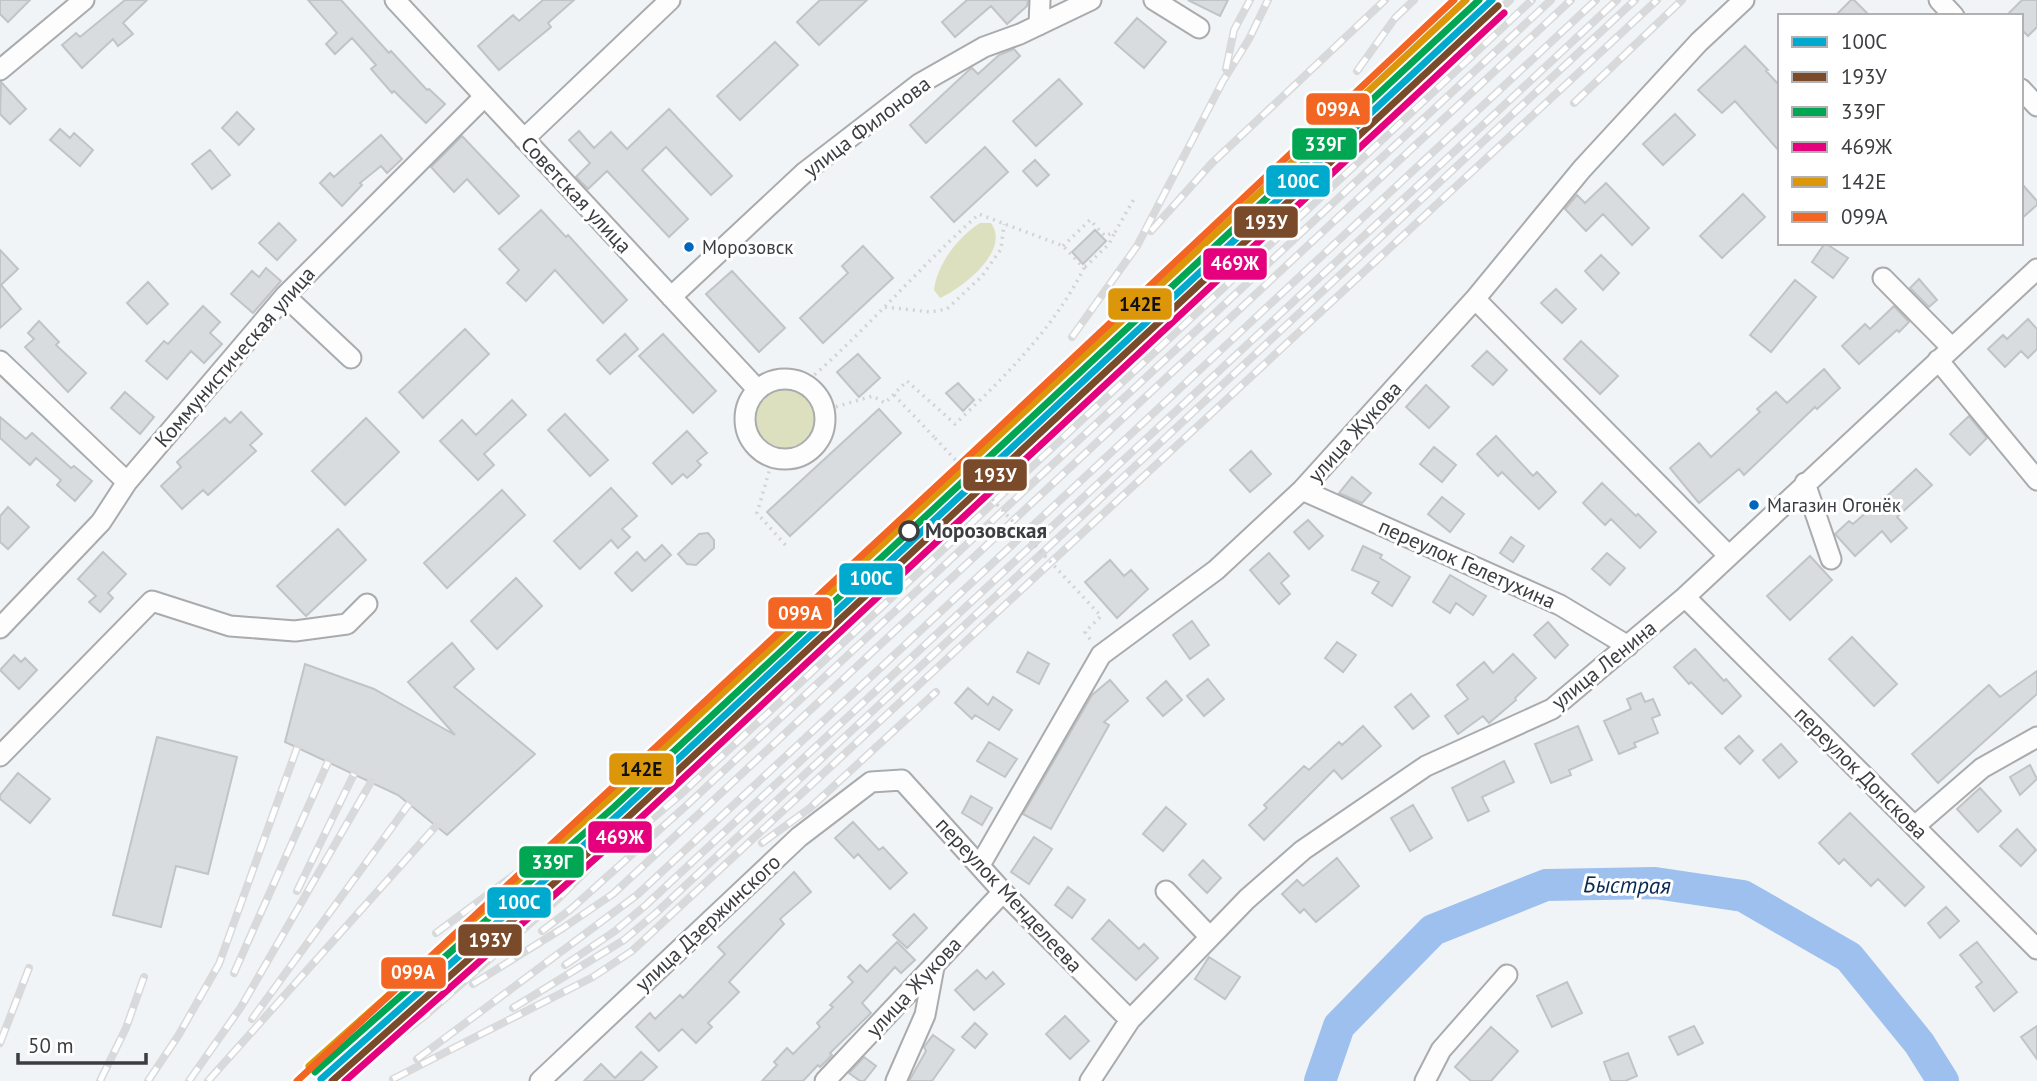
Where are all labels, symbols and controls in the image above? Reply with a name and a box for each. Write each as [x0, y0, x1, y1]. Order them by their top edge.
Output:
legend [1778, 14, 2023, 245]
text: 100C [1841, 28, 1887, 55]
text: 193У [1841, 63, 1887, 90]
street label: улица Филонова [798, 70, 936, 183]
line badge: 099А [1305, 92, 1371, 126]
text: 099А [1316, 97, 1360, 121]
text: 339Г [1841, 98, 1885, 125]
line badge: 339Г [1291, 127, 1358, 161]
street label: Советская улица [515, 130, 638, 259]
text: 339Г [1304, 132, 1346, 156]
text: 469Ж [1841, 133, 1892, 160]
line badge: 100C [1265, 164, 1331, 198]
text: 142Е [1841, 168, 1887, 195]
text: 100C [1277, 169, 1320, 193]
text: 099А [1841, 203, 1888, 230]
line badge: 193У [1233, 205, 1299, 239]
text: 193У [1244, 210, 1289, 234]
place label: Морозовск [702, 235, 793, 259]
marker: Морозовск [682, 240, 696, 254]
line badge: 469Ж [1202, 247, 1268, 281]
text: 469Ж [1211, 251, 1260, 275]
street label: Коммунистическая улица [149, 261, 321, 453]
line badge: 142Е [1107, 287, 1173, 321]
text: 142Е [1119, 292, 1161, 316]
street label: улица Жукова [1302, 375, 1407, 488]
line badge: 193У [962, 458, 1028, 492]
text: 193У [973, 463, 1018, 487]
place label: Магазин Огонёк [1767, 493, 1901, 517]
marker: Магазин Огонёк [1747, 498, 1761, 512]
street label: переулок Гелетухина [1374, 512, 1560, 615]
place label: Морозовская [925, 517, 1047, 544]
marker: Морозовская [899, 521, 919, 541]
line badge: 100C [838, 562, 904, 596]
text: 100C [850, 566, 893, 590]
line badge: 099А [767, 596, 833, 630]
text: 099А [778, 601, 822, 625]
street label: улица Ленина [1546, 614, 1662, 715]
street label: переулок Донскова [1789, 700, 1934, 845]
line badge: 142Е [608, 752, 675, 786]
text: 142Е [620, 757, 662, 781]
street label: переулок Менделеева [930, 811, 1089, 978]
line badge: 469Ж [587, 820, 653, 854]
text: 469Ж [596, 825, 645, 849]
line badge: 339Г [518, 845, 585, 879]
street label: улица Дзержинского [629, 848, 786, 997]
text: 339Г [531, 850, 573, 874]
water label: Быстрая [1583, 869, 1671, 900]
line badge: 100C [486, 886, 552, 919]
text: 100C [498, 890, 541, 914]
line badge: 193У [457, 923, 523, 957]
text: 193У [468, 928, 513, 952]
street label: улица Жукова [860, 931, 967, 1043]
line badge: 099А [380, 956, 447, 990]
text: 099А [391, 960, 435, 984]
scale bar [18, 1021, 145, 1066]
text: 50 m [28, 1032, 74, 1059]

